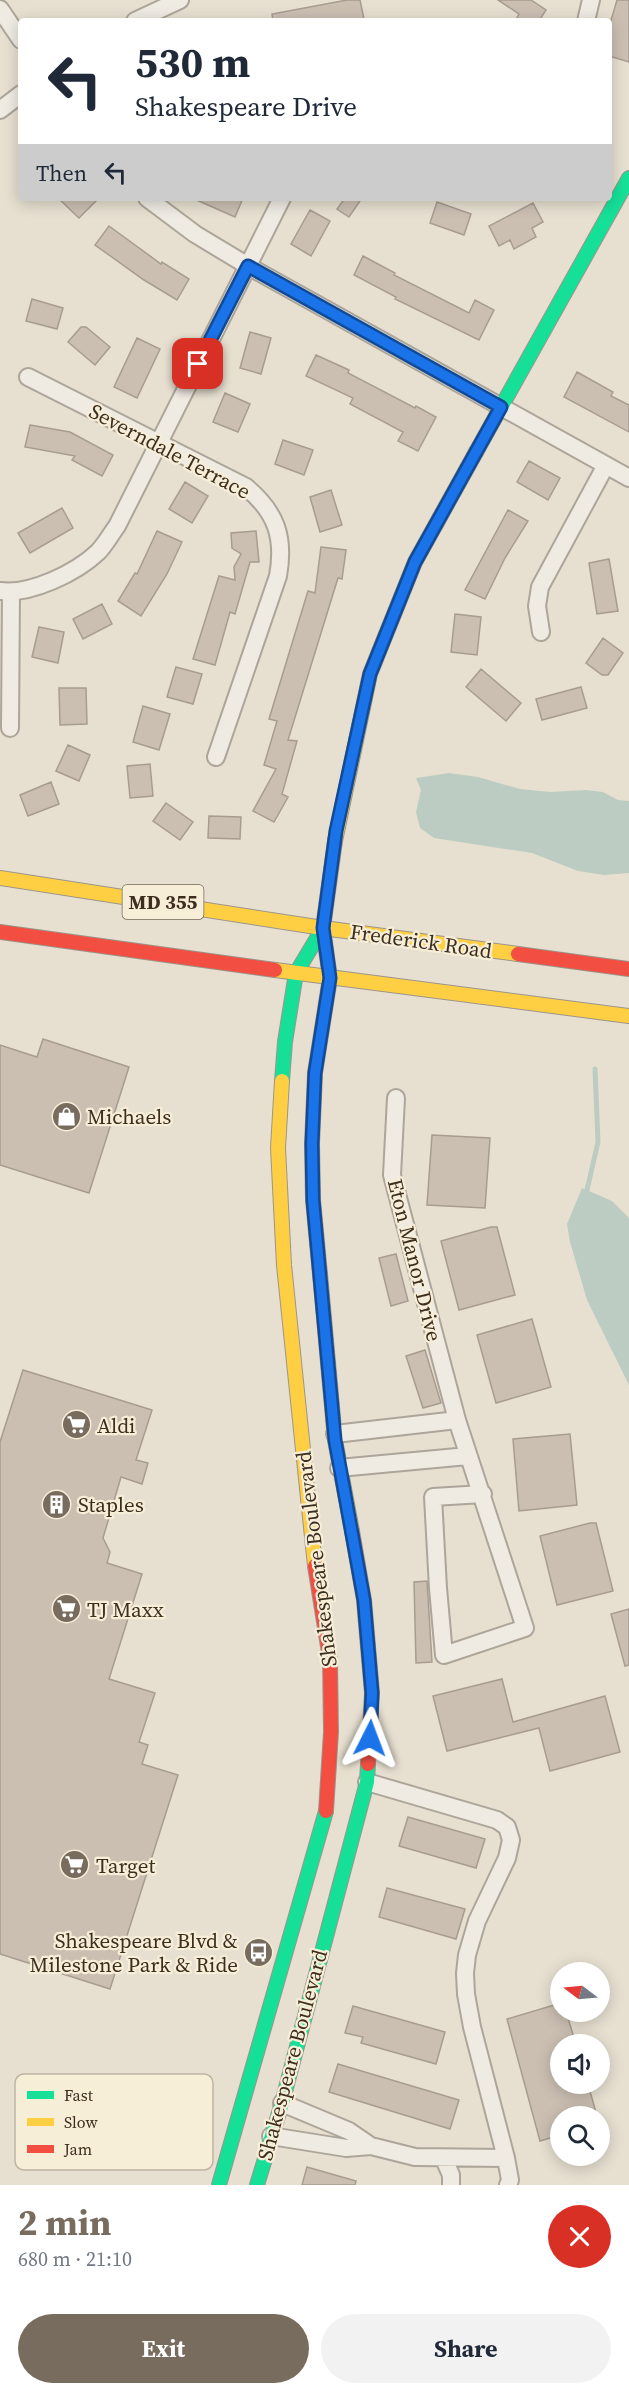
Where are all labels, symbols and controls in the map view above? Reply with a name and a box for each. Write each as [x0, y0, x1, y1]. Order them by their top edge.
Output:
text: 530 m [135, 33, 250, 91]
icon: left [36, 42, 114, 120]
text: Shakespeare Drive [135, 88, 357, 125]
icon: left [99, 156, 132, 189]
text: Then [36, 158, 87, 188]
pin [172, 338, 223, 389]
icon: arrive [181, 347, 214, 380]
street label: Severndale Terrace [84, 396, 256, 506]
road number: MD 355 [122, 885, 204, 919]
street label: Frederick Road [348, 917, 494, 965]
shop icon: Michaels [50, 1100, 82, 1132]
place label: Michaels [87, 1102, 171, 1131]
street label: Eton Manor Drive [381, 1176, 449, 1344]
supermarket icon: Aldi [60, 1409, 92, 1441]
place label: Aldi [97, 1411, 135, 1440]
street label: Shakespeare Boulevard [288, 1449, 344, 1669]
building icon: Staples [41, 1488, 73, 1520]
place label: Staples [78, 1490, 144, 1519]
supermarket icon: TJ Maxx [50, 1593, 82, 1625]
place label: TJ Maxx [87, 1595, 164, 1624]
position arrow [338, 1706, 402, 1770]
supermarket icon: Target [59, 1849, 91, 1881]
place label: Target [96, 1851, 155, 1880]
place label: Shakespeare Blvd & Milestone Park & Ride [29, 1926, 238, 1979]
bus stop icon: Shakespeare Blvd & Milestone Park & Ride [243, 1936, 275, 1968]
street label: Shakespeare Boulevard [250, 1946, 334, 2164]
north arrow [550, 1962, 610, 2022]
map controls [550, 1962, 610, 2166]
button: sound [550, 2034, 610, 2094]
legend [15, 2074, 213, 2170]
text: Fast [64, 2084, 94, 2106]
button: search [550, 2106, 610, 2166]
text: Slow [64, 2111, 99, 2133]
text: Jam [63, 2138, 92, 2160]
text: 2 min [18, 2198, 111, 2247]
button: close [548, 2205, 611, 2268]
text: 680 m · 21:10 [18, 2245, 132, 2273]
button: Exit [18, 2314, 309, 2383]
button: Share [321, 2314, 611, 2383]

